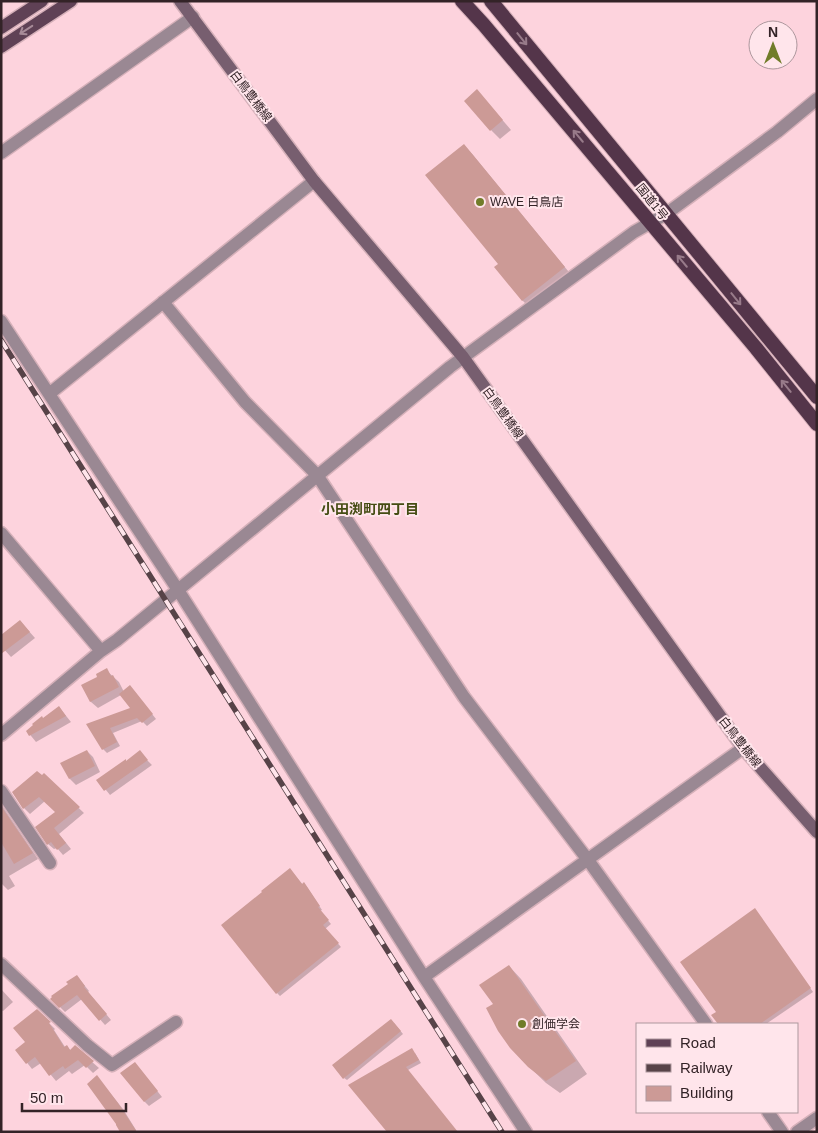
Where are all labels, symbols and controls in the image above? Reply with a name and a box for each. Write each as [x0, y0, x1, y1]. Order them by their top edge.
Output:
north arrow [748, 20, 798, 70]
text: N [768, 24, 778, 40]
one-way arrow [20, 26, 34, 36]
one-way arrow [516, 32, 527, 45]
street label: 白鳥豊橋線 [227, 68, 275, 124]
one-way arrow [572, 130, 584, 143]
street label: 国道1号 [633, 181, 671, 223]
place label: WAVE 白鳥店 [490, 195, 563, 209]
marker: WAVE 白鳥店 [474, 196, 486, 208]
one-way arrow [677, 255, 688, 268]
one-way arrow [731, 293, 742, 306]
one-way arrow [781, 380, 792, 393]
street label: 白鳥豊橋線 [480, 385, 526, 441]
district label: 小田渕町四丁目 [321, 501, 419, 517]
street label: 白鳥豊橋線 [716, 714, 764, 770]
place label: 創価学会 [532, 1017, 580, 1031]
marker: 創価学会 [516, 1018, 528, 1030]
legend [636, 1023, 798, 1113]
text: Road [680, 1034, 716, 1051]
text: Railway [680, 1059, 733, 1076]
scale bar [22, 1080, 126, 1112]
text: Building [680, 1084, 733, 1101]
text: 50 m [30, 1089, 63, 1106]

